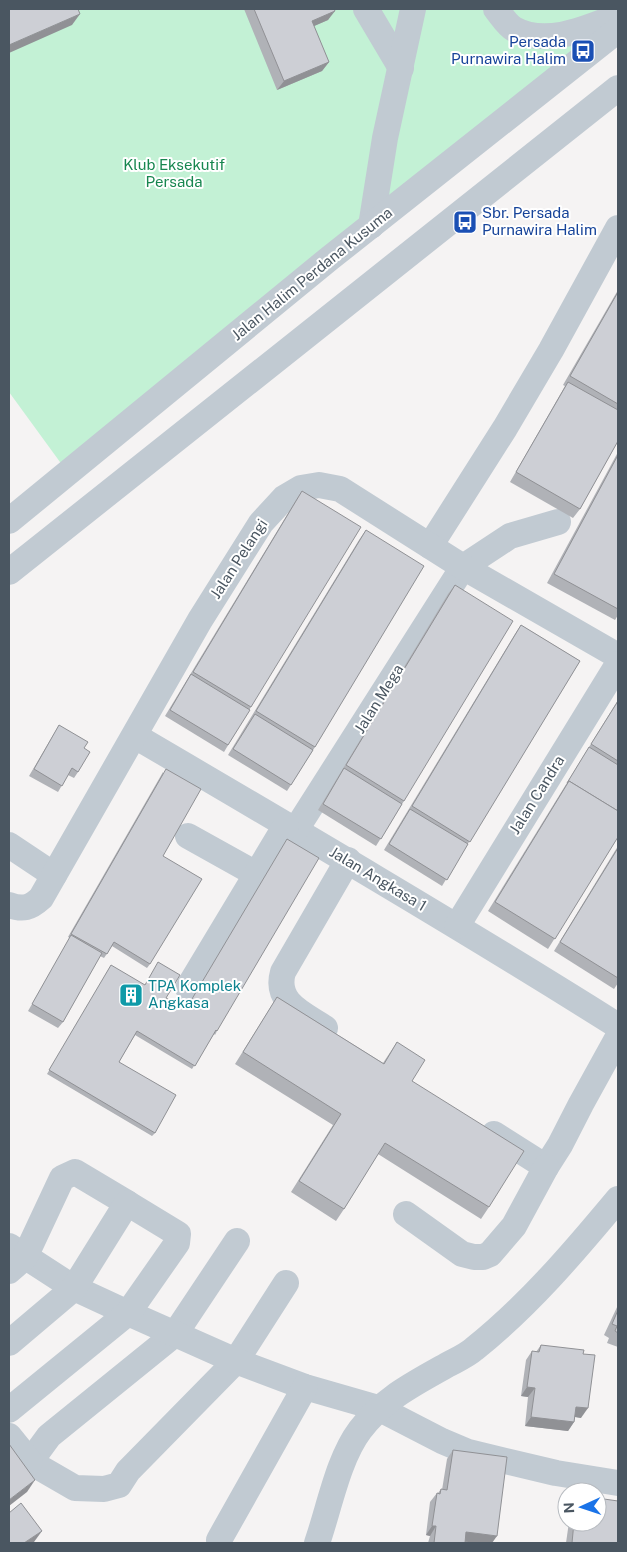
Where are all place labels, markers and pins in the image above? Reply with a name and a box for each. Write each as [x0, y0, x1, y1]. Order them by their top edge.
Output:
place label: Persada Purnawira Halim [451, 33, 566, 67]
bus stop icon: Persada Purnawira Halim [570, 38, 596, 64]
place label: Sbr. Persada Purnawira Halim [482, 204, 597, 238]
bus stop icon: Sbr. Persada Purnawira Halim [452, 209, 478, 235]
place label: TPA Komplek Angkasa [148, 977, 241, 1011]
building icon: TPA Komplek Angkasa [118, 982, 144, 1008]

